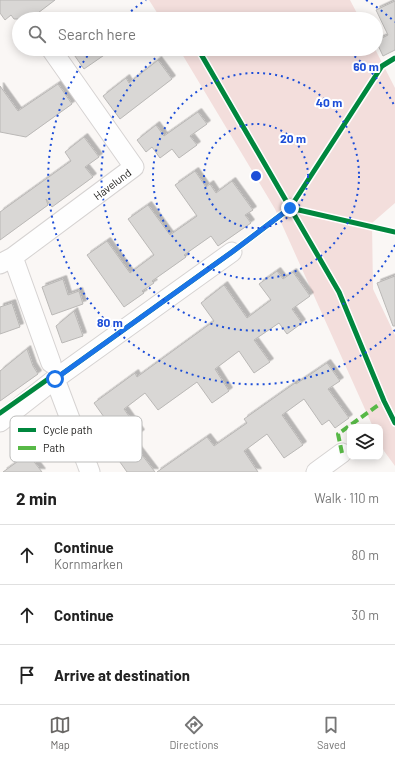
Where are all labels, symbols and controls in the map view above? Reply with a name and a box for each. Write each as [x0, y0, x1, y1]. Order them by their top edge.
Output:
search box [12, 12, 383, 56]
icon: search [26, 23, 48, 45]
text: Search here [58, 25, 136, 43]
text: 60 m [353, 59, 379, 73]
text: 40 m [316, 95, 342, 109]
text: 20 m [280, 131, 306, 145]
street label: Havelund [91, 166, 133, 202]
centre of rings [249, 169, 263, 183]
route end [281, 199, 299, 217]
text: 80 m [97, 315, 123, 329]
route start [46, 370, 64, 388]
legend [10, 416, 142, 462]
text: Cycle path [43, 423, 93, 436]
map controls [347, 424, 383, 460]
button: layers [347, 424, 383, 460]
text: Path [43, 441, 65, 454]
text: 2 min [16, 488, 57, 508]
text: Walk · 110 m [314, 490, 379, 506]
text: Continue [54, 538, 114, 556]
icon: ahead [16, 544, 38, 566]
text: 80 m [352, 547, 379, 563]
text: Kornmarken [54, 556, 123, 572]
icon: ahead [16, 604, 38, 626]
text: Continue [54, 606, 114, 624]
text: 30 m [352, 607, 379, 623]
icon: arrive [16, 664, 38, 686]
text: Arrive at destination [54, 666, 190, 684]
tab: Map [49, 714, 71, 751]
tab: Directions [169, 714, 219, 751]
tab: Saved [317, 714, 346, 751]

